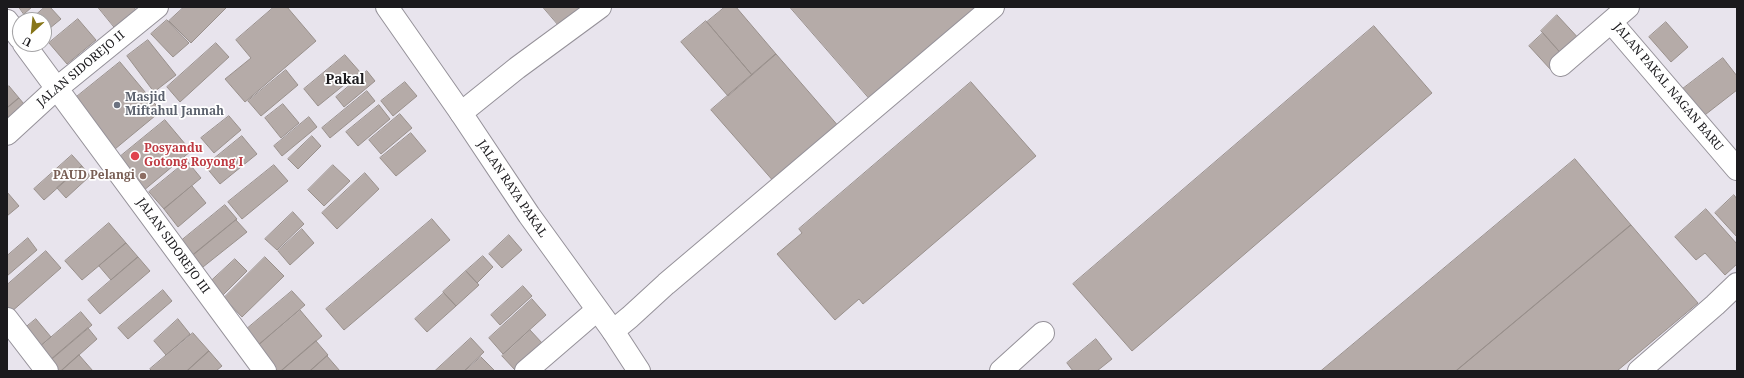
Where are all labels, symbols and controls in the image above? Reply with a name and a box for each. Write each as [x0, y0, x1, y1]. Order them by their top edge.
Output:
north arrow [12, 12, 52, 52]
street label: JALAN PAKAL NAGAN BARU [1610, 20, 1726, 154]
street label: JALAN SIDOREJO II [34, 28, 128, 110]
text: U [20, 34, 34, 51]
district label: Pakal [325, 72, 365, 88]
place label: Masjid Miftahul Jannah [125, 91, 224, 119]
marker: Masjid Miftahul Jannah [112, 100, 122, 110]
street label: JALAN RAYA PAKAL [474, 138, 550, 240]
place label: Posyandu Gotong Royong I [144, 142, 243, 170]
marker: Posyandu Gotong Royong I [129, 150, 141, 162]
place label: PAUD Pelangi [53, 169, 135, 183]
marker: PAUD Pelangi [138, 171, 148, 181]
street label: JALAN SIDOREJO III [134, 195, 212, 297]

